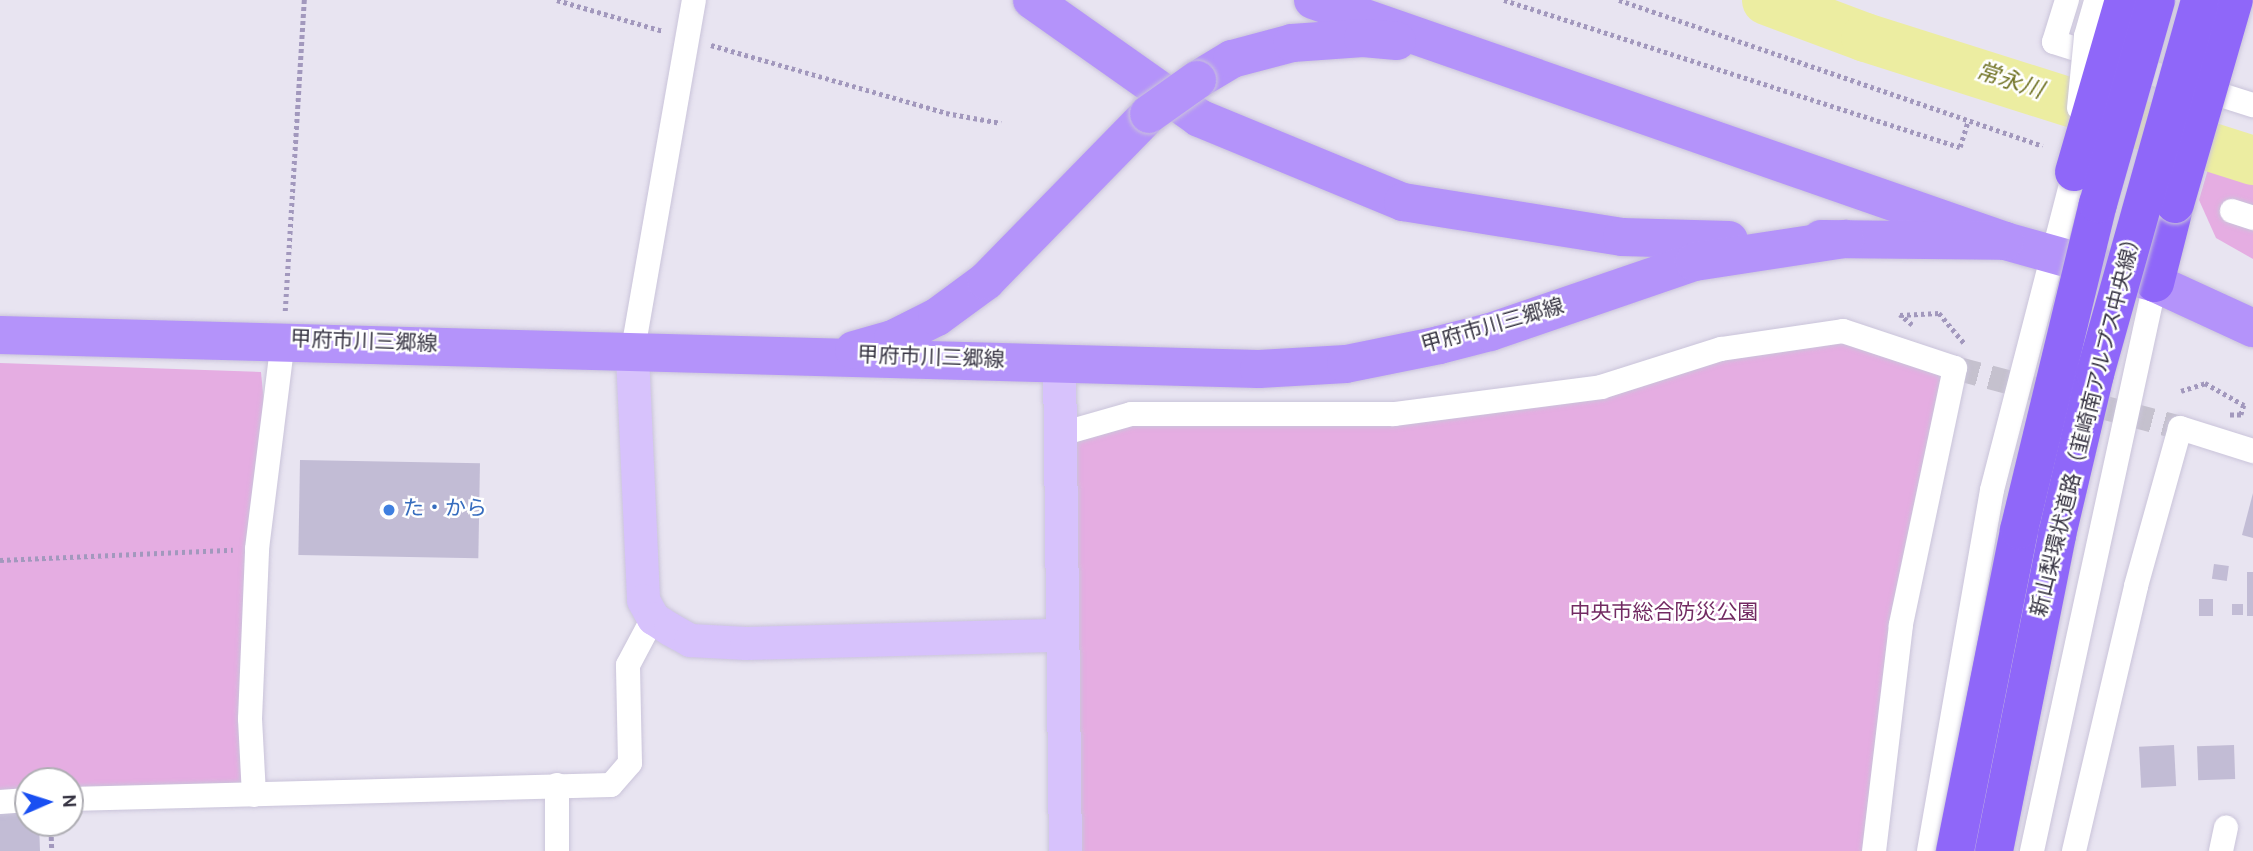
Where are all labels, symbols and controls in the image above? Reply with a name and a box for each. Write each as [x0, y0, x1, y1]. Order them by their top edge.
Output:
water label: 常永川 [1972, 59, 2046, 107]
street label: 新山梨環状道路（韮崎南アルプス中央線） [2028, 226, 2148, 620]
street label: 甲府市川三郷線 [1419, 295, 1567, 359]
street label: 甲府市川三郷線 [290, 328, 438, 358]
street label: 甲府市川三郷線 [857, 344, 1005, 374]
place label: た・から [403, 497, 487, 523]
marker: た・から [381, 502, 397, 518]
park label: 中央市総合防災公園 [1570, 601, 1758, 627]
north arrow [14, 767, 84, 837]
text: N [56, 794, 80, 808]

